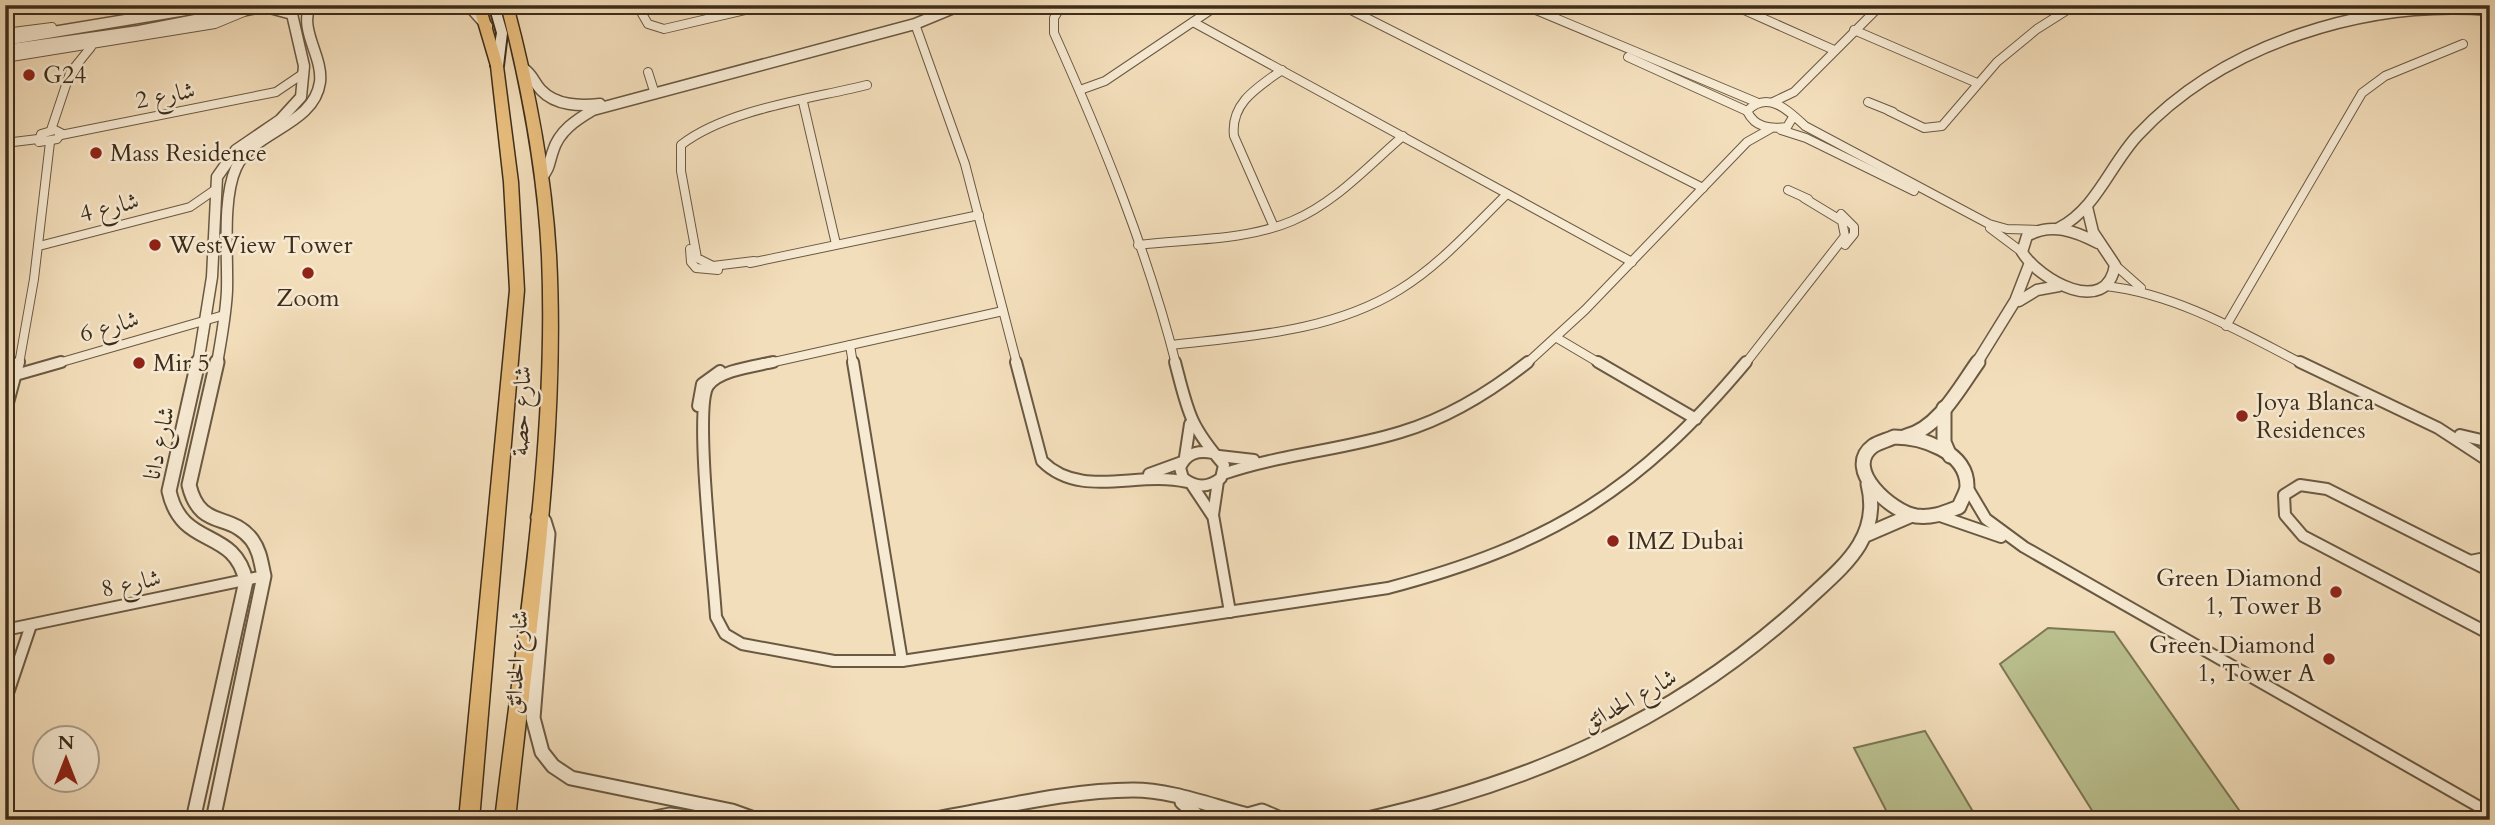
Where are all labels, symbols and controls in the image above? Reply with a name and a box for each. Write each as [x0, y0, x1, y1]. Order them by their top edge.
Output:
place label: G24 [43, 59, 87, 92]
marker: G24 [21, 67, 37, 83]
street label: شارع 2 [132, 74, 198, 120]
place label: Mass Residence [110, 137, 267, 170]
marker: Mass Residence [88, 145, 104, 161]
street label: شارع 4 [76, 184, 143, 234]
place label: WestView Tower [168, 229, 353, 262]
marker: WestView Tower [147, 237, 163, 253]
marker: Zoom [300, 265, 316, 281]
place label: Zoom [276, 282, 340, 315]
street label: شارع 6 [76, 302, 144, 354]
place label: Mir 5 [153, 347, 210, 380]
marker: Mir 5 [131, 355, 147, 371]
street label: شارع حصة [503, 365, 543, 457]
place label: Joya Blanca Residences [2253, 386, 2375, 447]
street label: شارع دانا [136, 403, 186, 483]
marker: Joya Blanca Residences [2234, 408, 2250, 424]
place label: IMZ Dubai [1627, 525, 1744, 558]
marker: IMZ Dubai [1605, 533, 1621, 549]
street label: شارع 8 [98, 561, 165, 609]
place label: Green Diamond 1, Tower B [2156, 562, 2322, 623]
marker: Green Diamond 1, Tower B [2328, 584, 2344, 600]
street label: شارع الحدائق [496, 609, 540, 715]
place label: Green Diamond 1, Tower A [2149, 629, 2316, 690]
marker: Green Diamond 1, Tower A [2321, 651, 2337, 667]
street label: شارع الحدائق [1576, 661, 1684, 743]
north arrow [32, 724, 102, 794]
text: N [58, 730, 75, 756]

